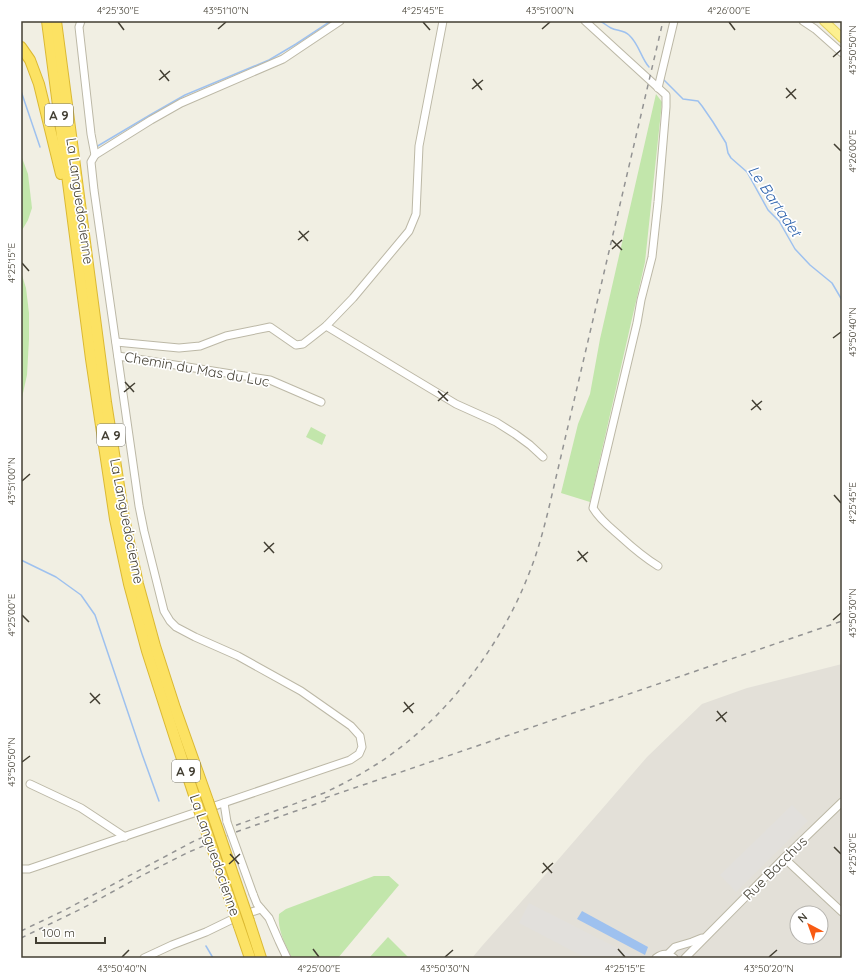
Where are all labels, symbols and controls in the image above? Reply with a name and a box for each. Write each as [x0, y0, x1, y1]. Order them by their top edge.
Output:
text: 4°25'30"E [97, 4, 139, 17]
text: 43°51'10"N [203, 4, 249, 17]
text: 4°25'45"E [402, 4, 444, 17]
text: 43°51'00"N [526, 4, 574, 17]
text: 4°26'00"E [708, 4, 751, 17]
text: 43°50'50"N [846, 25, 859, 75]
road number: A 9 [45, 104, 73, 126]
text: 4°26'00"E [846, 129, 859, 172]
street label: La Languedocienne [62, 137, 98, 265]
water label: Le Bartadet [744, 162, 807, 242]
text: 4°25'15"E [5, 243, 18, 283]
text: 43°50'40"N [846, 307, 859, 357]
street label: Chemin du Mas du Luc [123, 347, 271, 391]
road number: A 9 [97, 424, 125, 446]
text: 43°51'00"N [5, 457, 18, 505]
street label: La Languedocienne [106, 457, 148, 585]
text: 4°25'45"E [846, 482, 859, 524]
text: 43°50'30"N [846, 588, 859, 638]
text: 4°25'00"E [5, 593, 18, 636]
text: 43°50'50"N [5, 737, 18, 787]
road number: A 9 [172, 760, 200, 782]
street label: La Languedocienne [186, 792, 244, 918]
street label: Rue Bacchus [739, 832, 811, 904]
text: 4°25'30"E [846, 833, 859, 875]
north arrow [789, 905, 829, 945]
text: N [795, 910, 810, 925]
scale bar [36, 919, 105, 945]
text: 100 m [42, 925, 75, 940]
text: 43°50'40"N [97, 962, 147, 975]
text: 4°25'00"E [298, 962, 341, 975]
text: 43°50'30"N [420, 962, 470, 975]
text: 4°25'15"E [605, 962, 645, 975]
text: 43°50'20"N [744, 962, 794, 975]

